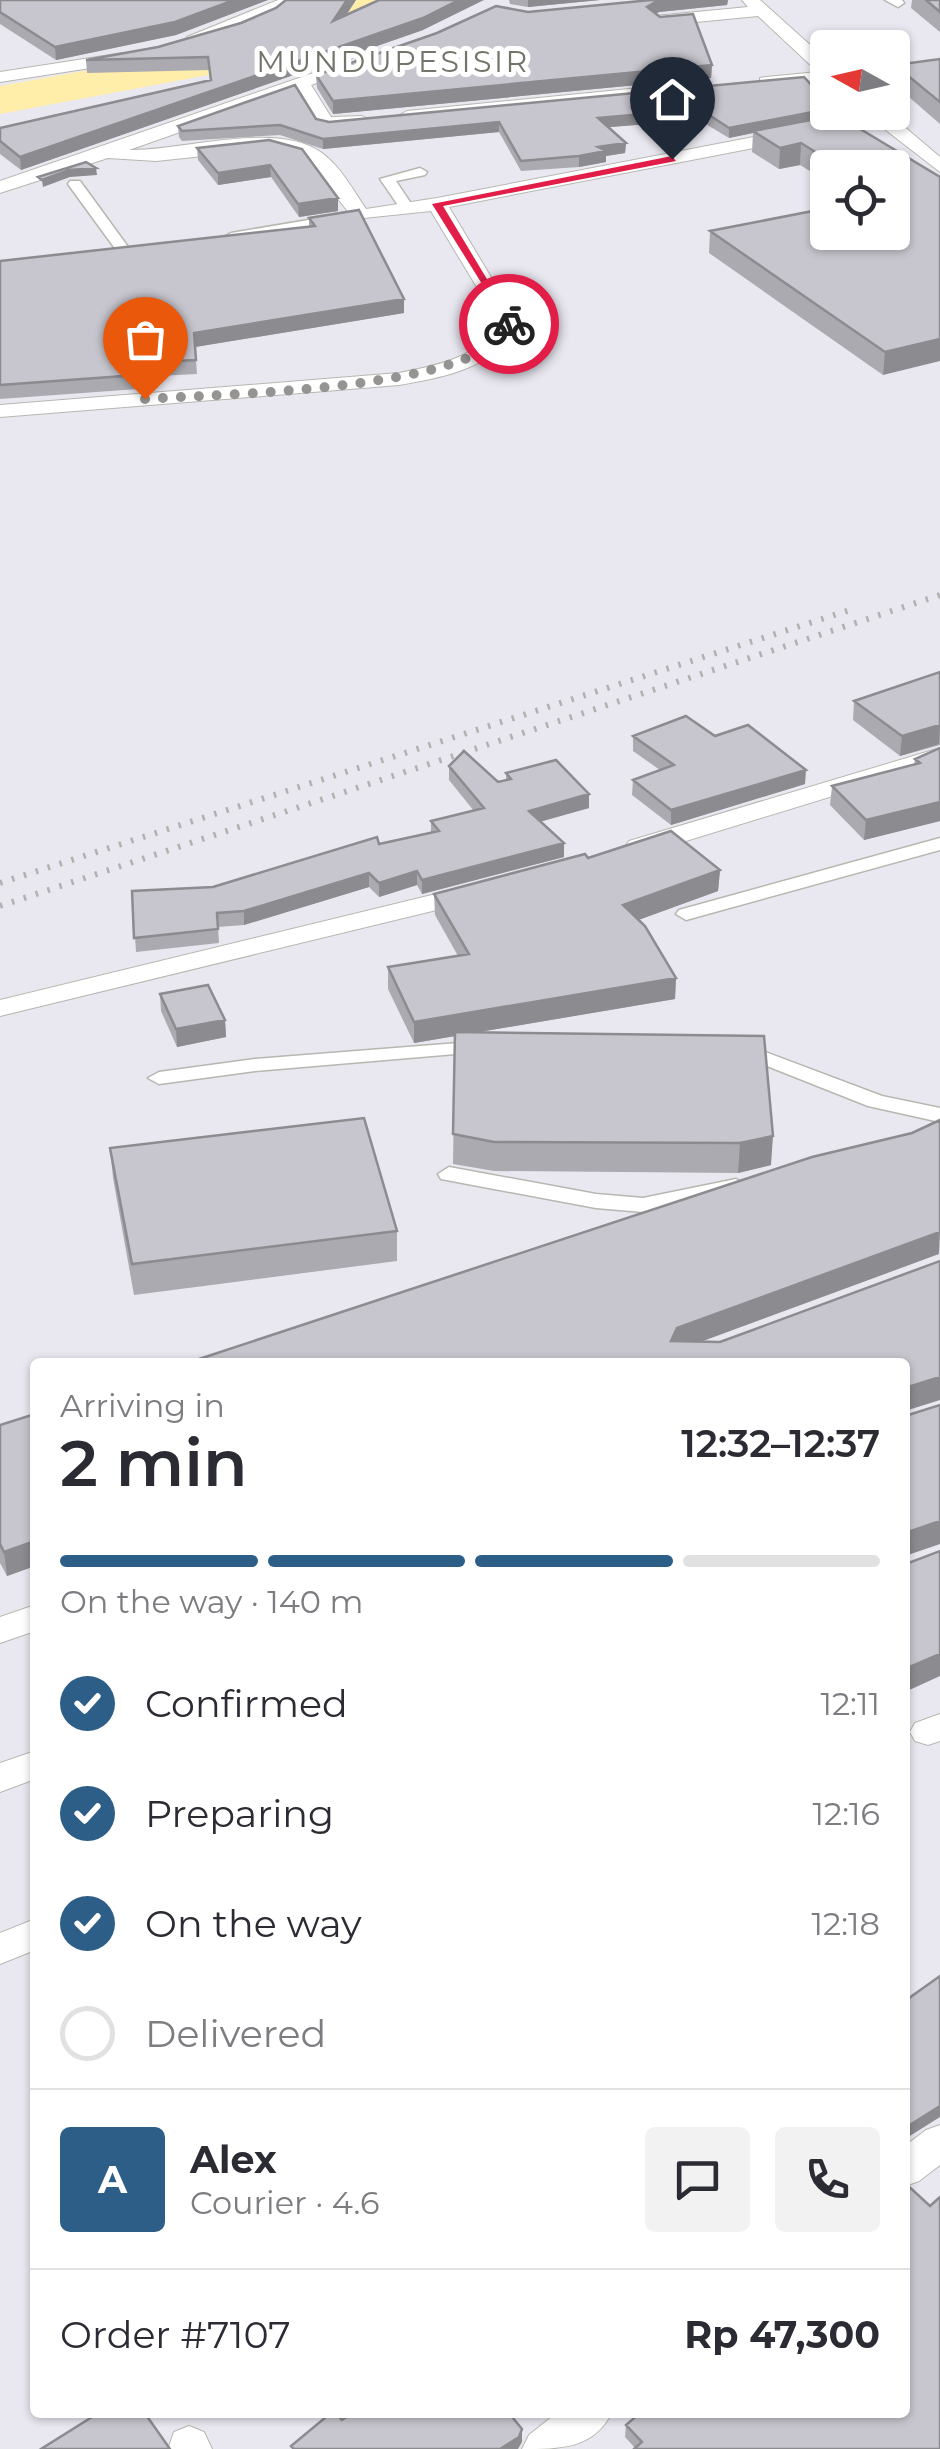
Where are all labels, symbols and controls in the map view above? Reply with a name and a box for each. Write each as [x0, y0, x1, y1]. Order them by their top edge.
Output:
north arrow [810, 30, 910, 130]
map controls [810, 30, 910, 250]
district label: MUNDUPESISIR [256, 43, 530, 80]
pin [630, 57, 715, 160]
icon: home [645, 72, 700, 127]
button: locate [810, 150, 910, 250]
courier [459, 274, 559, 374]
pin [103, 297, 188, 400]
icon: bike [482, 297, 537, 352]
icon: bag [118, 312, 173, 367]
text: Arriving in [60, 1386, 225, 1425]
text: 12:32–12:37 [681, 1420, 880, 1467]
text: 2 min [60, 1423, 248, 1502]
text: On the way · 140 m [60, 1582, 363, 1621]
icon: check [60, 1676, 115, 1731]
text: Confirmed [145, 1680, 348, 1727]
text: 12:11 [820, 1684, 880, 1723]
icon: check [60, 1786, 115, 1841]
text: Preparing [145, 1790, 334, 1837]
text: 12:16 [812, 1794, 880, 1833]
icon: check [60, 1896, 115, 1951]
text: On the way [145, 1900, 362, 1947]
text: 12:18 [812, 1904, 880, 1943]
text: Delivered [145, 2010, 326, 2057]
button: chat [645, 2127, 750, 2232]
button: phone [775, 2127, 880, 2232]
text: Alex [190, 2136, 277, 2183]
text: A [98, 2156, 127, 2203]
text: Courier · 4.6 [190, 2183, 379, 2222]
text: Order #7107 [60, 2311, 291, 2358]
text: Rp 47,300 [684, 2311, 880, 2358]

